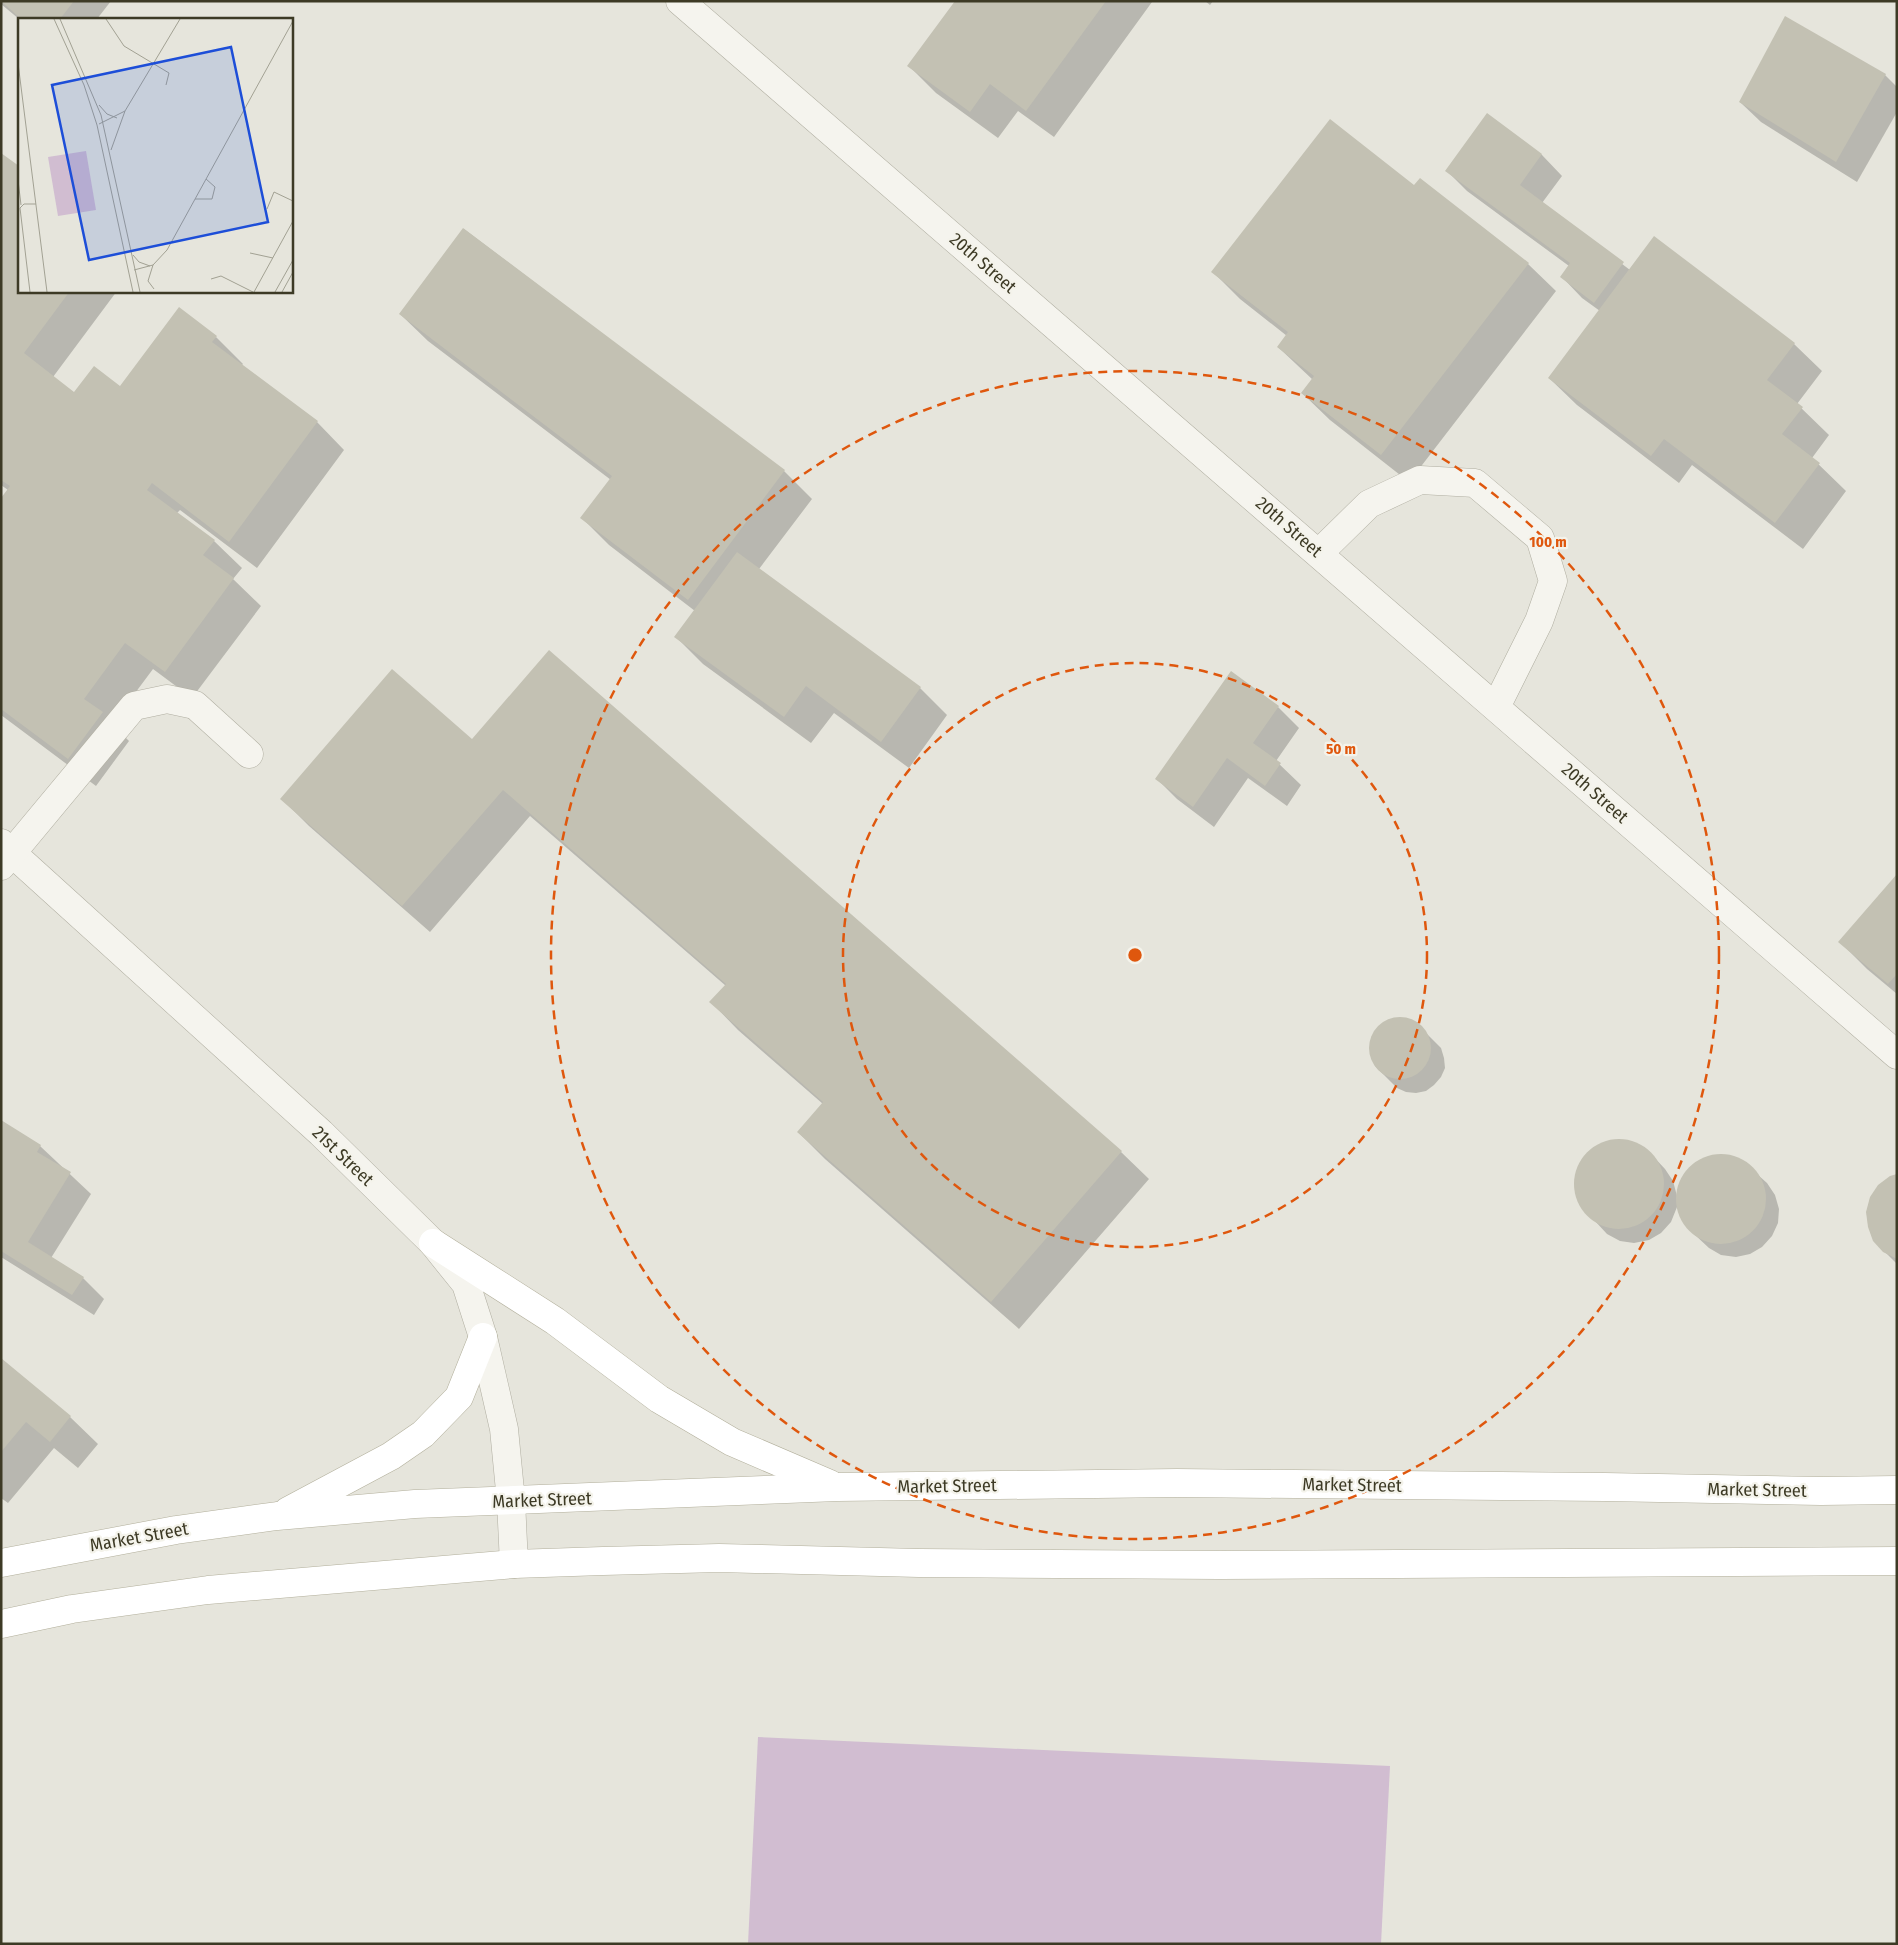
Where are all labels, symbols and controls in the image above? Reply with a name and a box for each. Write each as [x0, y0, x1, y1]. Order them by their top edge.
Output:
inset map [18, 18, 292, 292]
street label: 20th Street [945, 228, 1021, 298]
street label: 20th Street [1251, 492, 1327, 562]
text: 100 m [1529, 533, 1567, 551]
text: 50 m [1326, 740, 1356, 758]
street label: 20th Street [1557, 758, 1633, 828]
centre of rings [1126, 946, 1144, 964]
street label: 21st Street [308, 1121, 378, 1191]
street label: Market Street [1302, 1473, 1402, 1497]
street label: Market Street [897, 1474, 997, 1498]
street label: Market Street [1707, 1478, 1807, 1502]
street label: Market Street [492, 1487, 592, 1513]
street label: Market Street [88, 1518, 190, 1556]

